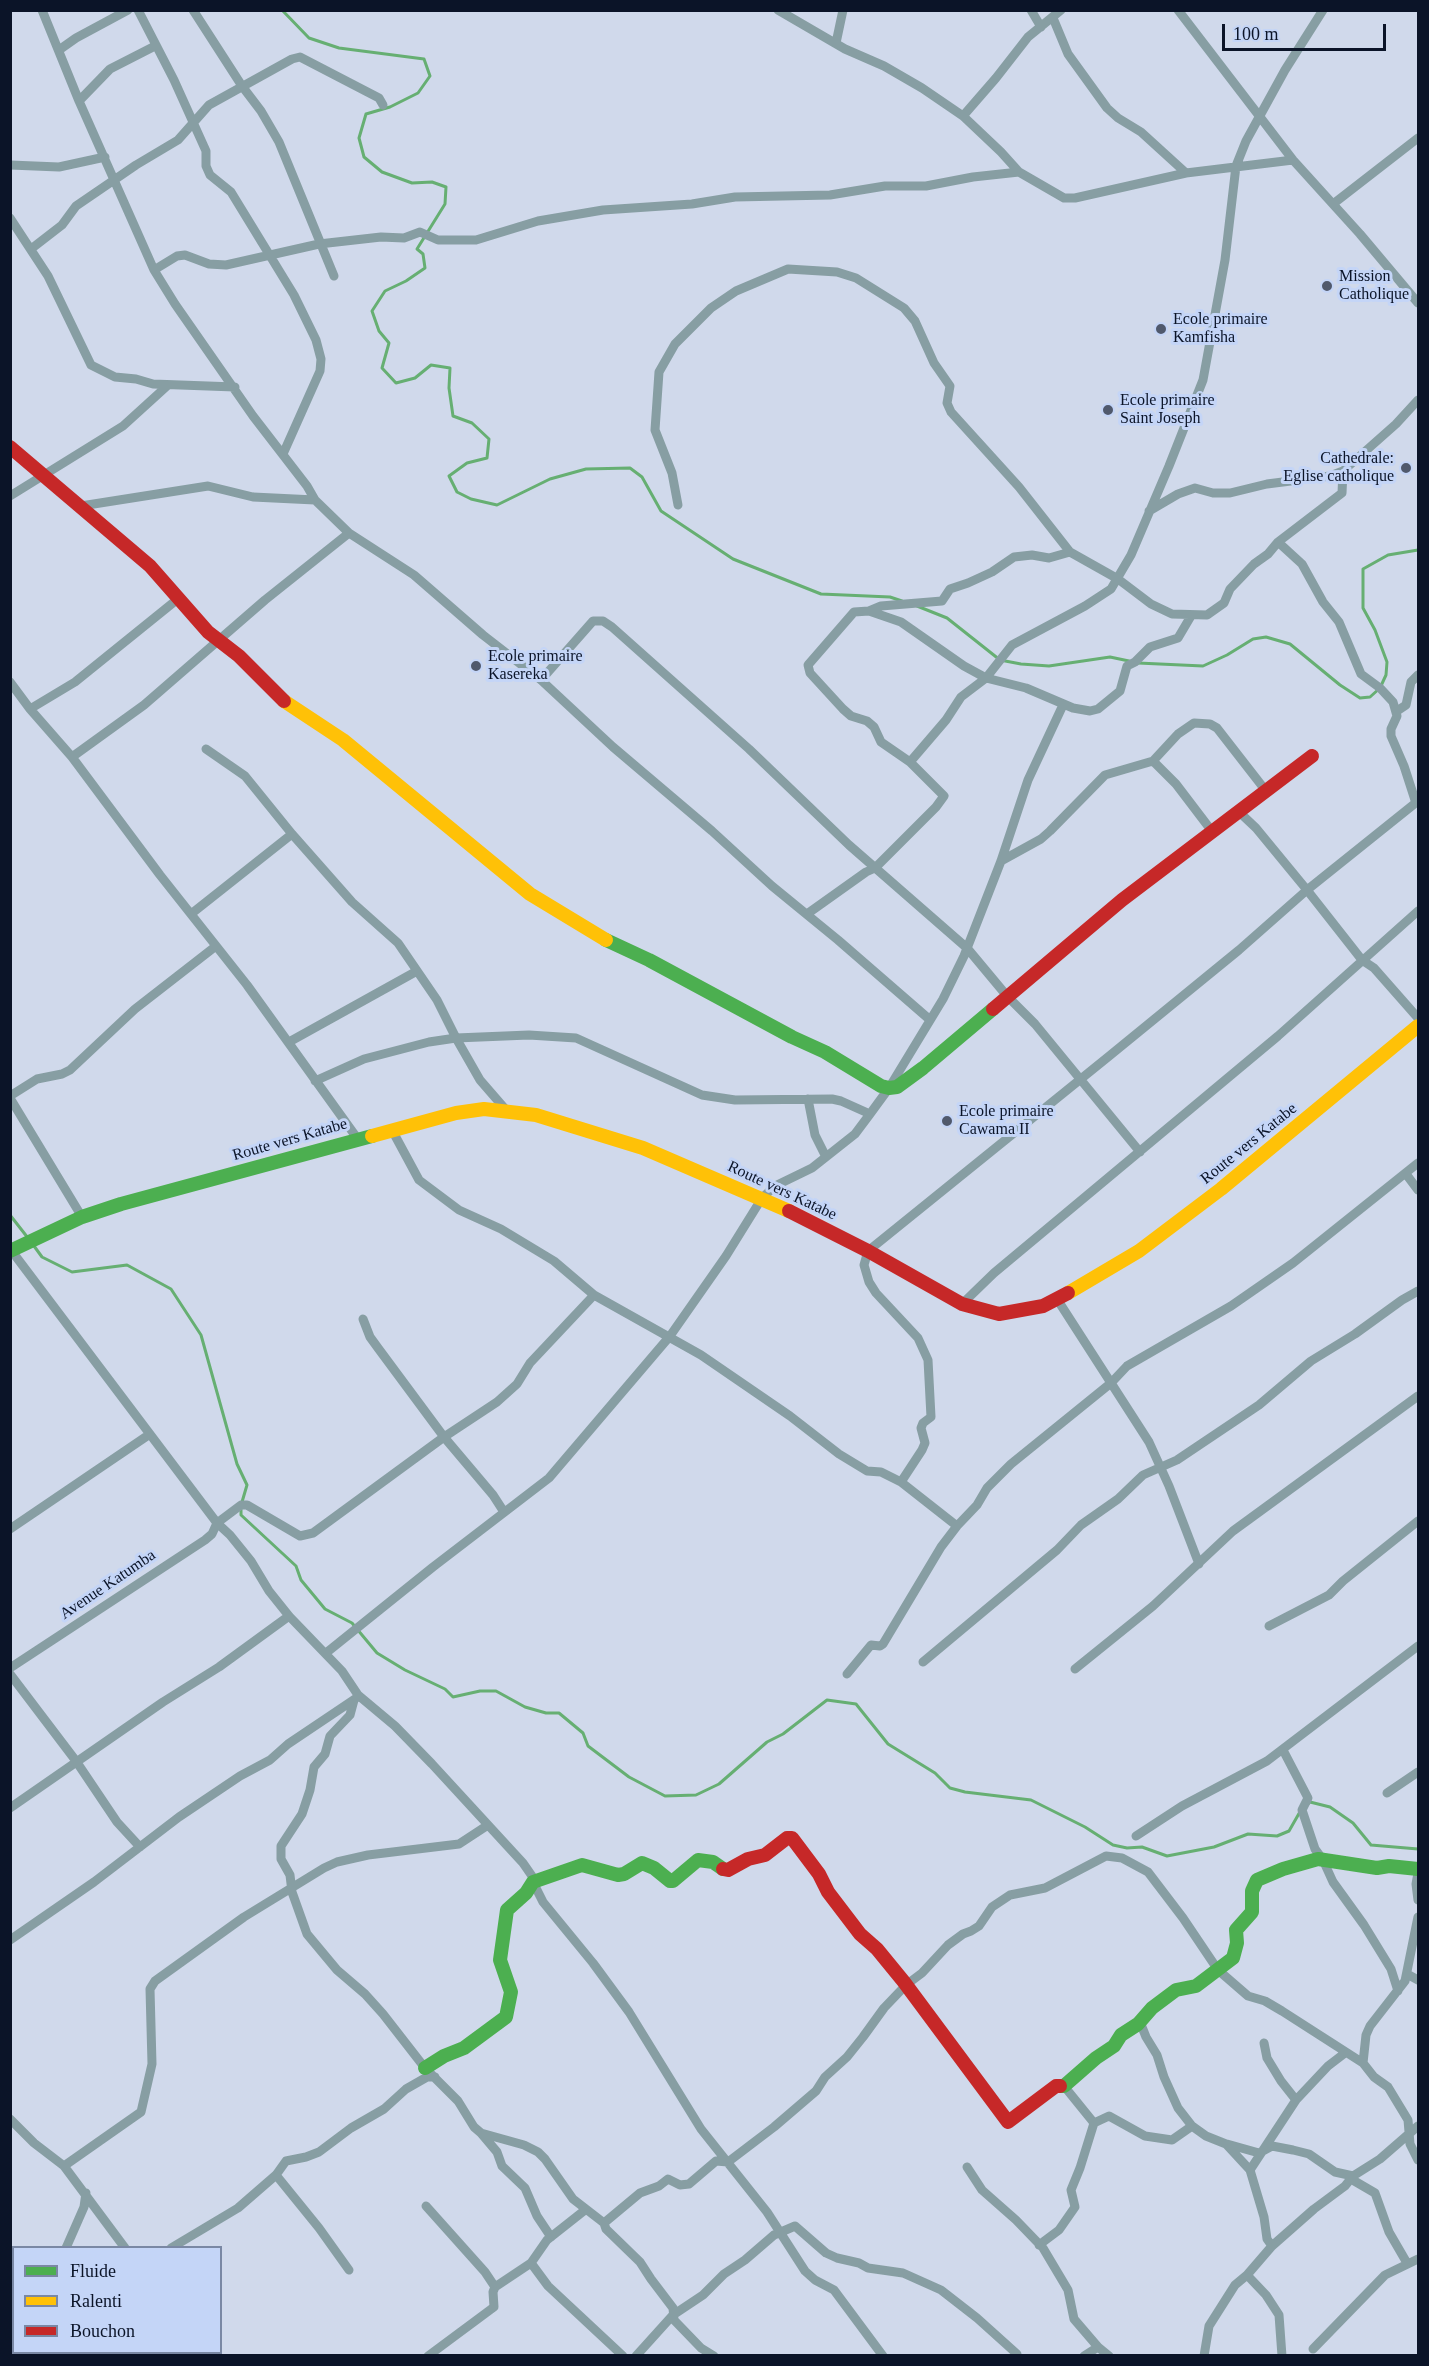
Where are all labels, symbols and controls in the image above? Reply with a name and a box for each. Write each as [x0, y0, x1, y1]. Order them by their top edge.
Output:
scale bar [1225, 12, 1388, 50]
text: 100 m [1233, 24, 1279, 44]
place label: Mission Catholique [1339, 267, 1409, 305]
marker: Mission Catholique [1320, 279, 1334, 293]
place label: Ecole primaire Kamfisha [1173, 310, 1268, 348]
marker: Ecole primaire Kamfisha [1154, 322, 1168, 336]
place label: Ecole primaire Saint Joseph [1120, 391, 1215, 429]
marker: Ecole primaire Saint Joseph [1101, 403, 1115, 417]
place label: Cathedrale: Eglise catholique [1283, 449, 1394, 487]
marker: Cathedrale: Eglise catholique [1399, 461, 1413, 475]
place label: Ecole primaire Kasereka [488, 647, 583, 685]
marker: Ecole primaire Kasereka [469, 659, 483, 673]
street label: Route vers Katabe [1197, 1099, 1301, 1189]
place label: Ecole primaire Cawama II [959, 1102, 1054, 1140]
street label: Route vers Katabe [231, 1114, 349, 1166]
marker: Ecole primaire Cawama II [940, 1114, 954, 1128]
street label: Route vers Katabe [724, 1157, 840, 1225]
street label: Avenue Katumba [57, 1546, 159, 1624]
legend [12, 2246, 222, 2354]
text: Fluide [70, 2261, 116, 2281]
text: Ralenti [70, 2291, 122, 2311]
text: Bouchon [70, 2321, 135, 2341]

